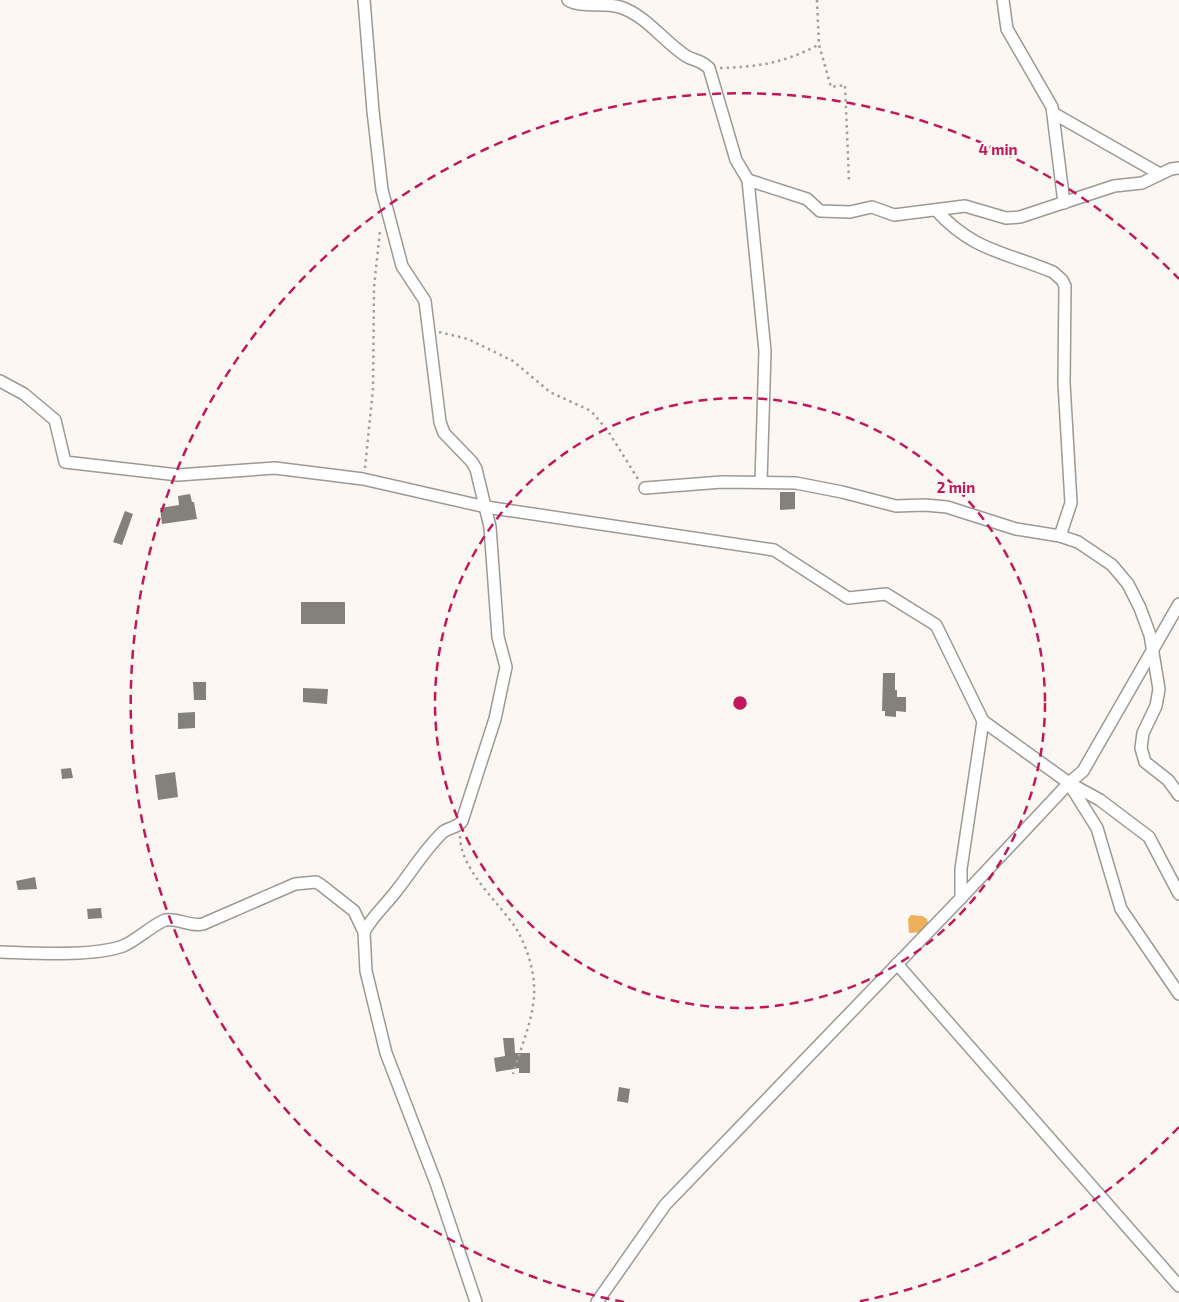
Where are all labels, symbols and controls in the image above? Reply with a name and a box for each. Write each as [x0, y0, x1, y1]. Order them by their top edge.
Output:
text: 4 min [978, 140, 1018, 158]
text: 2 min [937, 478, 975, 496]
centre of rings [731, 694, 749, 712]

